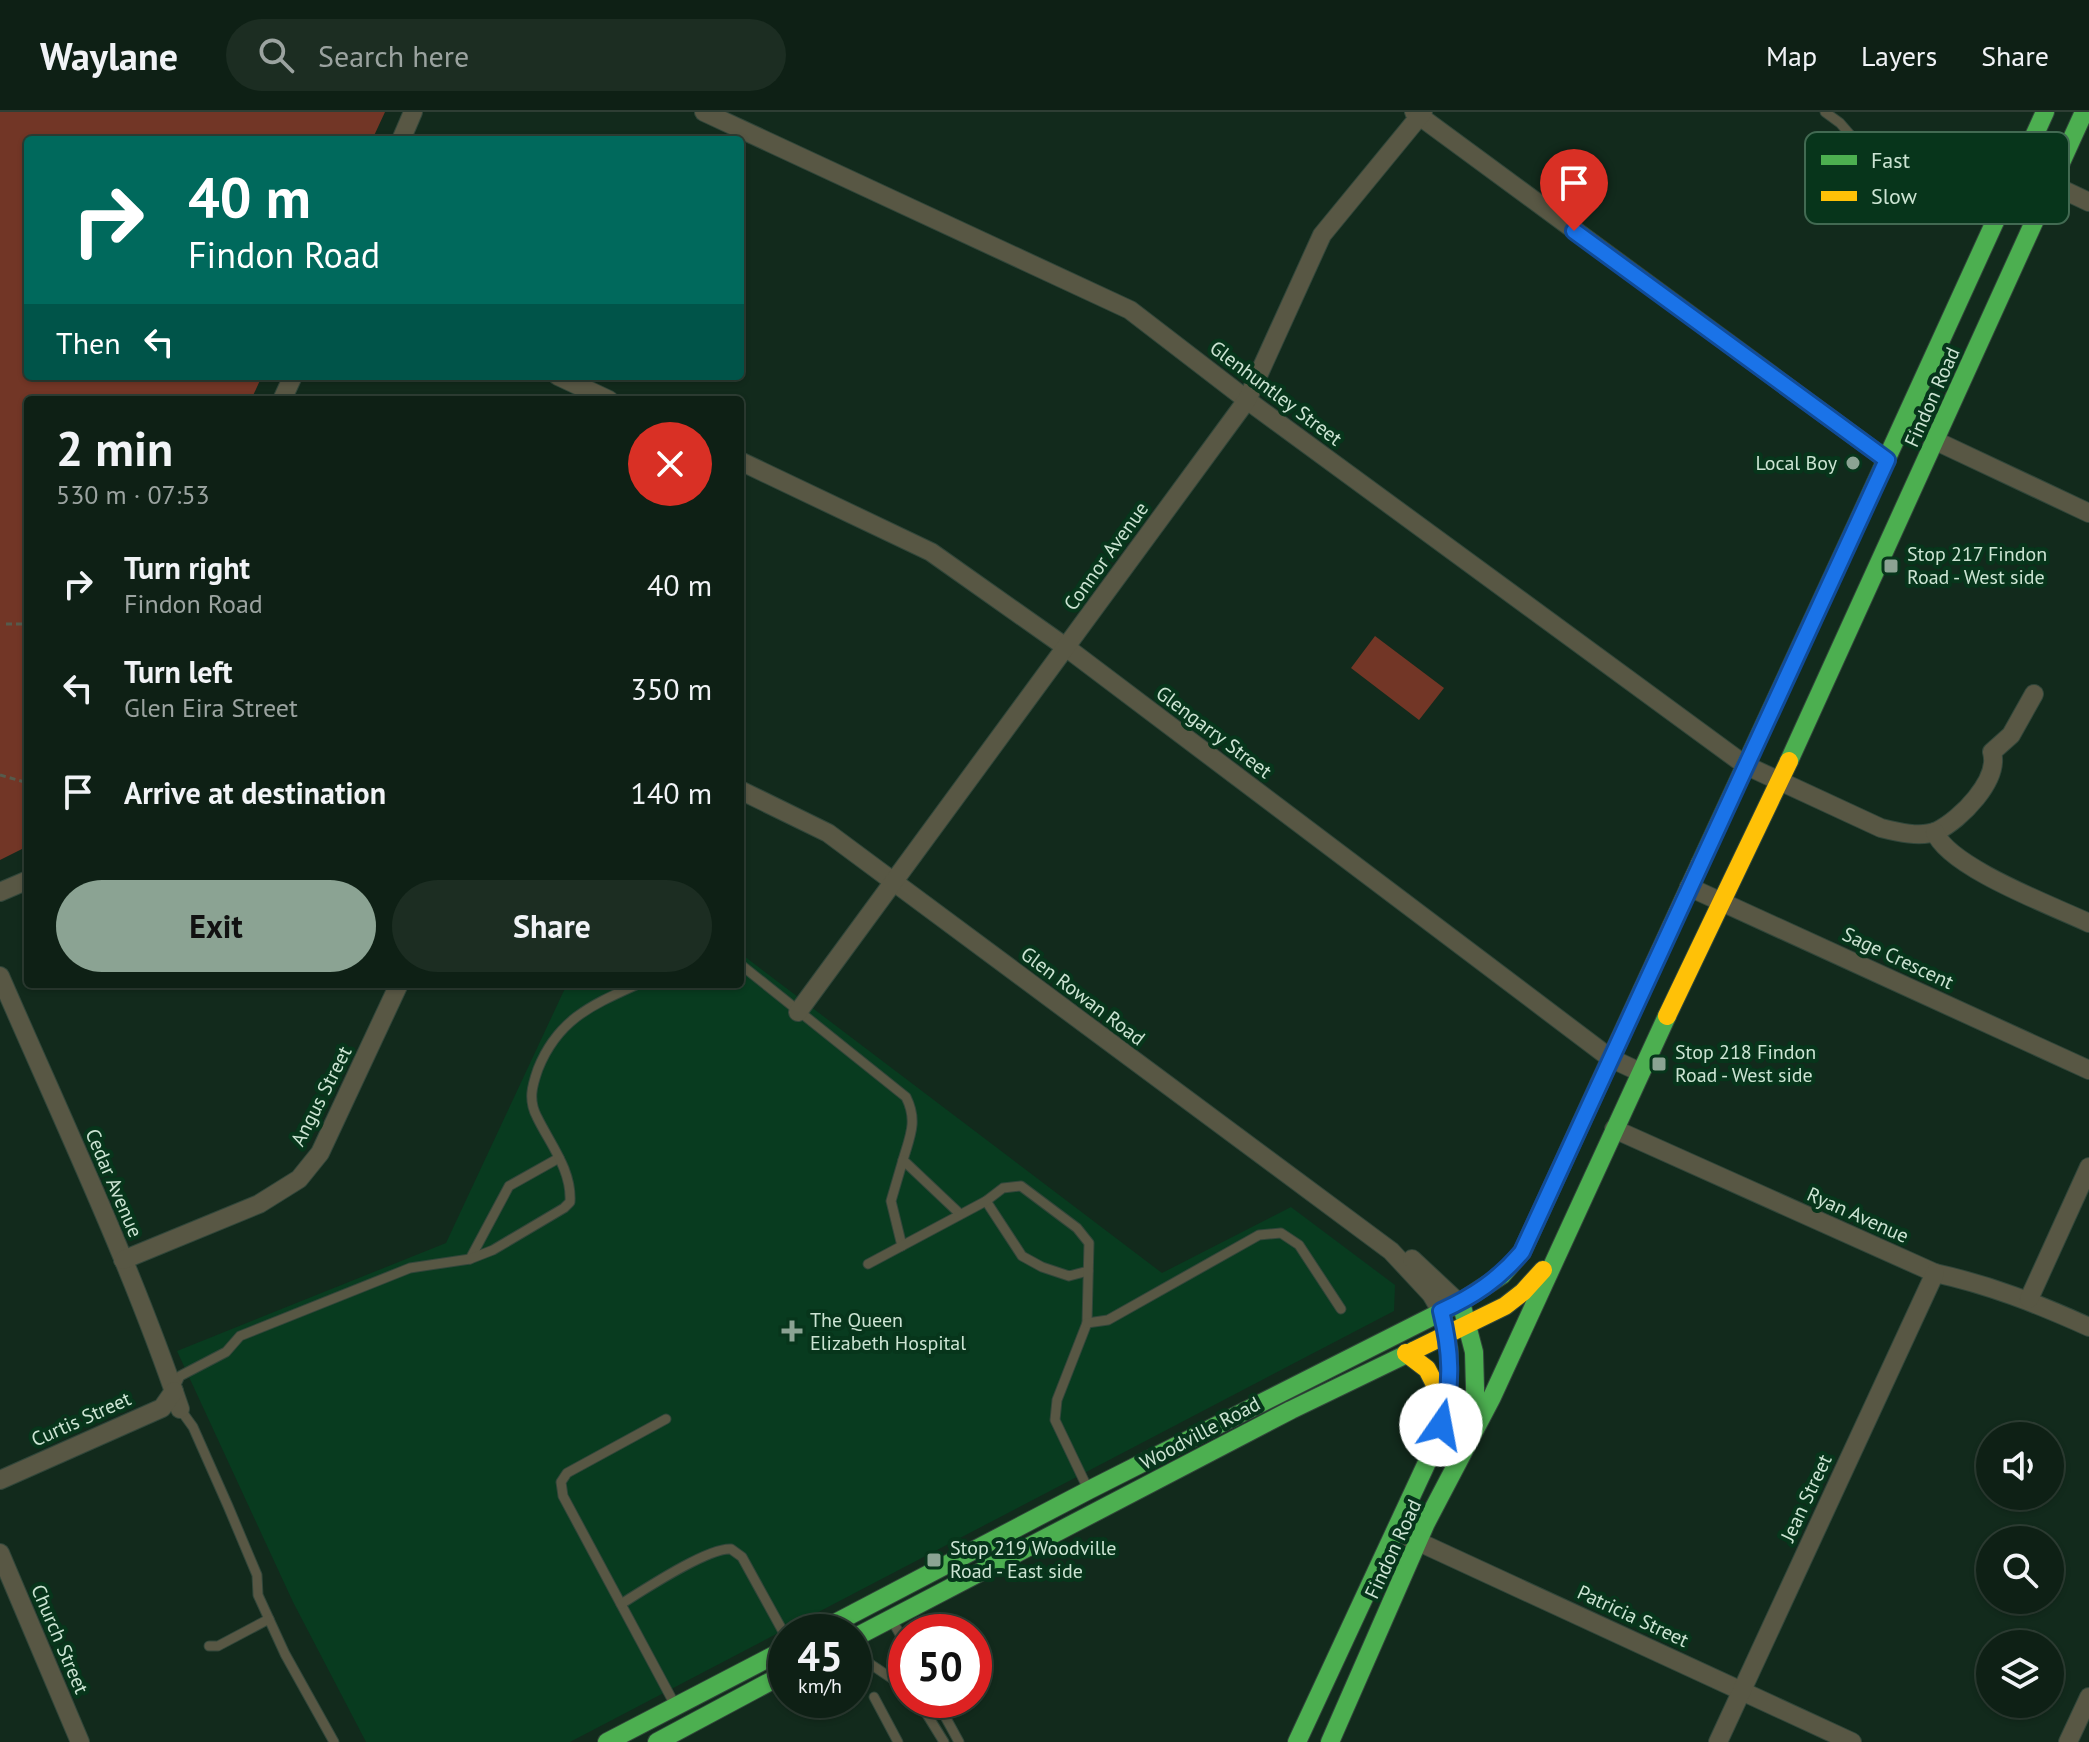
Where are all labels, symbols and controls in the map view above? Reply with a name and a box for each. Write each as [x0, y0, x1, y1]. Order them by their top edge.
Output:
search box [226, 19, 786, 91]
text: Waylane [40, 31, 178, 80]
icon: search [254, 33, 298, 77]
text: Search here [318, 36, 469, 75]
text: Map [1766, 37, 1817, 74]
text: Layers [1861, 37, 1937, 74]
text: Share [1981, 37, 2049, 74]
legend [1805, 132, 2069, 224]
text: Fast [1871, 146, 1911, 174]
pin [1540, 149, 1608, 231]
text: 40 m [188, 161, 311, 233]
icon: arrive [1552, 161, 1596, 205]
icon: right [56, 168, 160, 272]
text: Slow [1871, 182, 1917, 210]
text: Findon Road [188, 231, 380, 278]
icon: left [137, 320, 181, 364]
text: Then [56, 323, 121, 362]
street label: Glenhuntley Street [1205, 335, 1348, 451]
street label: Findon Road [1898, 343, 1966, 451]
text: 2 min [56, 417, 173, 479]
button: close [628, 422, 712, 506]
place label: Local Boy [1756, 450, 1838, 476]
marker: Local Boy [1844, 454, 1862, 472]
text: 530 m · 07:53 [56, 478, 210, 511]
street label: Connor Avenue [1058, 497, 1154, 615]
place label: Stop 217 Findon Road - West side [1907, 541, 2047, 590]
text: Turn right [124, 548, 250, 587]
marker: Stop 217 Findon Road - West side [1882, 557, 1900, 575]
icon: right [56, 562, 100, 606]
text: 40 m [647, 565, 712, 604]
text: Findon Road [124, 587, 263, 620]
text: Turn left [124, 652, 232, 691]
icon: left [56, 666, 100, 710]
text: 350 m [631, 669, 712, 708]
street label: Glengarry Street [1151, 680, 1277, 784]
text: Glen Eira Street [124, 691, 298, 724]
icon: arrive [56, 770, 100, 814]
text: Arrive at destination [124, 773, 386, 812]
text: 140 m [631, 773, 712, 812]
button: Exit [56, 880, 376, 972]
button: Share [392, 880, 712, 972]
street label: Sage Crescent [1838, 921, 1958, 995]
street label: Glen Rowan Road [1016, 941, 1150, 1051]
place label: Stop 218 Findon Road - West side [1675, 1039, 1816, 1088]
street label: Angus Street [285, 1041, 357, 1150]
marker: Stop 218 Findon Road - West side [1650, 1055, 1668, 1073]
street label: Cedar Avenue [79, 1125, 149, 1241]
street label: Ryan Avenue [1803, 1181, 1913, 1249]
place label: The Queen Elizabeth Hospital [810, 1307, 966, 1356]
marker: The Queen Elizabeth Hospital [781, 1320, 803, 1342]
position arrow [1399, 1383, 1483, 1467]
street label: Curtis Street [27, 1385, 135, 1452]
street label: Woodville Road [1135, 1390, 1265, 1476]
map controls [1976, 1422, 2064, 1718]
button: sound [1976, 1422, 2064, 1510]
street label: Jean Street [1774, 1450, 1838, 1547]
street label: Findon Road [1359, 1495, 1427, 1603]
button: search [1976, 1526, 2064, 1614]
place label: Stop 219 Woodville Road - East side [950, 1535, 1116, 1584]
marker: Stop 219 Woodville Road - East side [925, 1551, 943, 1569]
street label: Patricia Street [1573, 1579, 1693, 1653]
street label: Church Street [25, 1580, 95, 1698]
speed limit sign: 50 [888, 1614, 992, 1718]
text: 45 [797, 1630, 843, 1682]
button: layers [1976, 1630, 2064, 1718]
text: km/h [798, 1673, 842, 1699]

